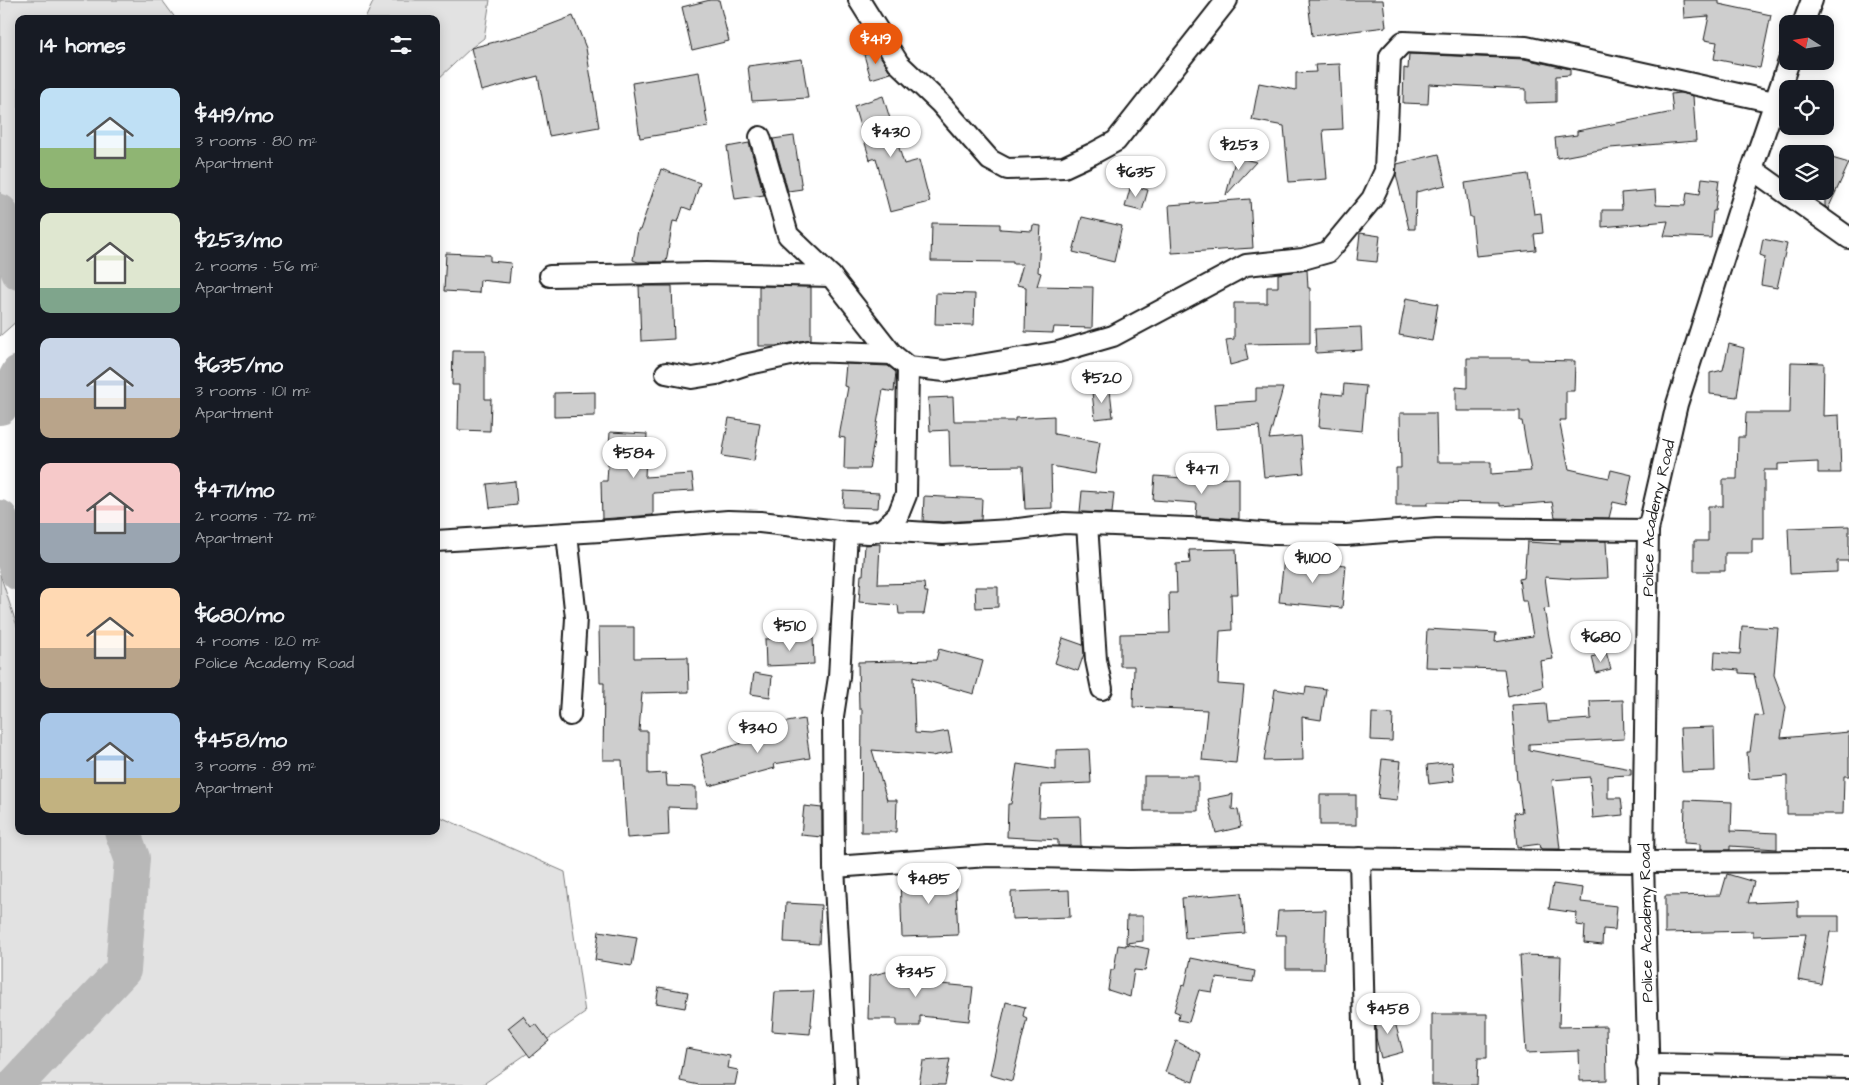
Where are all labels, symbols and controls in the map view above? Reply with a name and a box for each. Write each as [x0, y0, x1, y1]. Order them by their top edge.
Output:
north arrow [1779, 15, 1834, 70]
map controls [1779, 15, 1834, 200]
pin: $419 [846, 22, 906, 65]
text: $419 [861, 28, 891, 50]
text: 14 homes [40, 31, 126, 60]
icon: filters [387, 31, 415, 59]
button: locate [1779, 80, 1834, 135]
text: $419/mo [195, 101, 273, 130]
icon: home [80, 108, 140, 168]
pin: $430 [861, 116, 921, 158]
text: $430 [872, 121, 910, 143]
pin: $253 [1209, 128, 1269, 171]
text: 3 rooms · 80 m² [195, 130, 317, 152]
text: $253 [1220, 134, 1258, 156]
button: layers [1779, 145, 1834, 200]
text: Apartment [195, 152, 273, 174]
pin: $635 [1106, 156, 1166, 198]
text: $635 [1117, 161, 1155, 183]
text: $253/mo [195, 226, 282, 255]
icon: home [80, 233, 140, 293]
text: 2 rooms · 56 m² [195, 255, 319, 277]
text: Apartment [195, 277, 273, 299]
text: $635/mo [195, 351, 283, 380]
icon: home [80, 358, 140, 418]
pin: $520 [1072, 362, 1132, 404]
text: $520 [1082, 367, 1122, 389]
text: 3 rooms · 101 m² [195, 380, 311, 402]
text: Apartment [195, 402, 273, 424]
pin: $584 [604, 436, 664, 479]
street label: Police Academy Road [1637, 438, 1680, 597]
text: $584 [613, 442, 655, 464]
pin: $471 [1172, 452, 1232, 495]
text: $471 [1186, 458, 1218, 480]
text: $471/mo [195, 476, 274, 505]
icon: home [80, 483, 140, 543]
text: 2 rooms · 72 m² [195, 505, 317, 527]
text: Apartment [195, 527, 273, 549]
pin: $1,100 [1272, 542, 1354, 584]
text: $1,100 [1295, 547, 1331, 569]
text: $680/mo [195, 601, 284, 630]
icon: home [80, 608, 140, 668]
pin: $510 [760, 610, 820, 652]
text: $510 [774, 615, 806, 637]
pin: $680 [1571, 620, 1631, 663]
text: $680 [1581, 626, 1621, 648]
text: 4 rooms · 120 m² [195, 630, 321, 652]
text: Police Academy Road [195, 652, 354, 674]
pin: $340 [728, 712, 788, 754]
text: $340 [739, 717, 777, 739]
text: $458/mo [195, 726, 287, 755]
icon: home [80, 733, 140, 793]
text: 3 rooms · 89 m² [195, 755, 316, 777]
text: Apartment [195, 777, 273, 799]
street label: Police Academy Road [1634, 843, 1659, 1003]
pin: $485 [899, 862, 959, 905]
text: $485 [908, 868, 950, 890]
pin: $345 [886, 956, 946, 998]
text: $345 [896, 961, 936, 983]
pin: $458 [1358, 992, 1418, 1035]
text: $458 [1367, 998, 1409, 1020]

